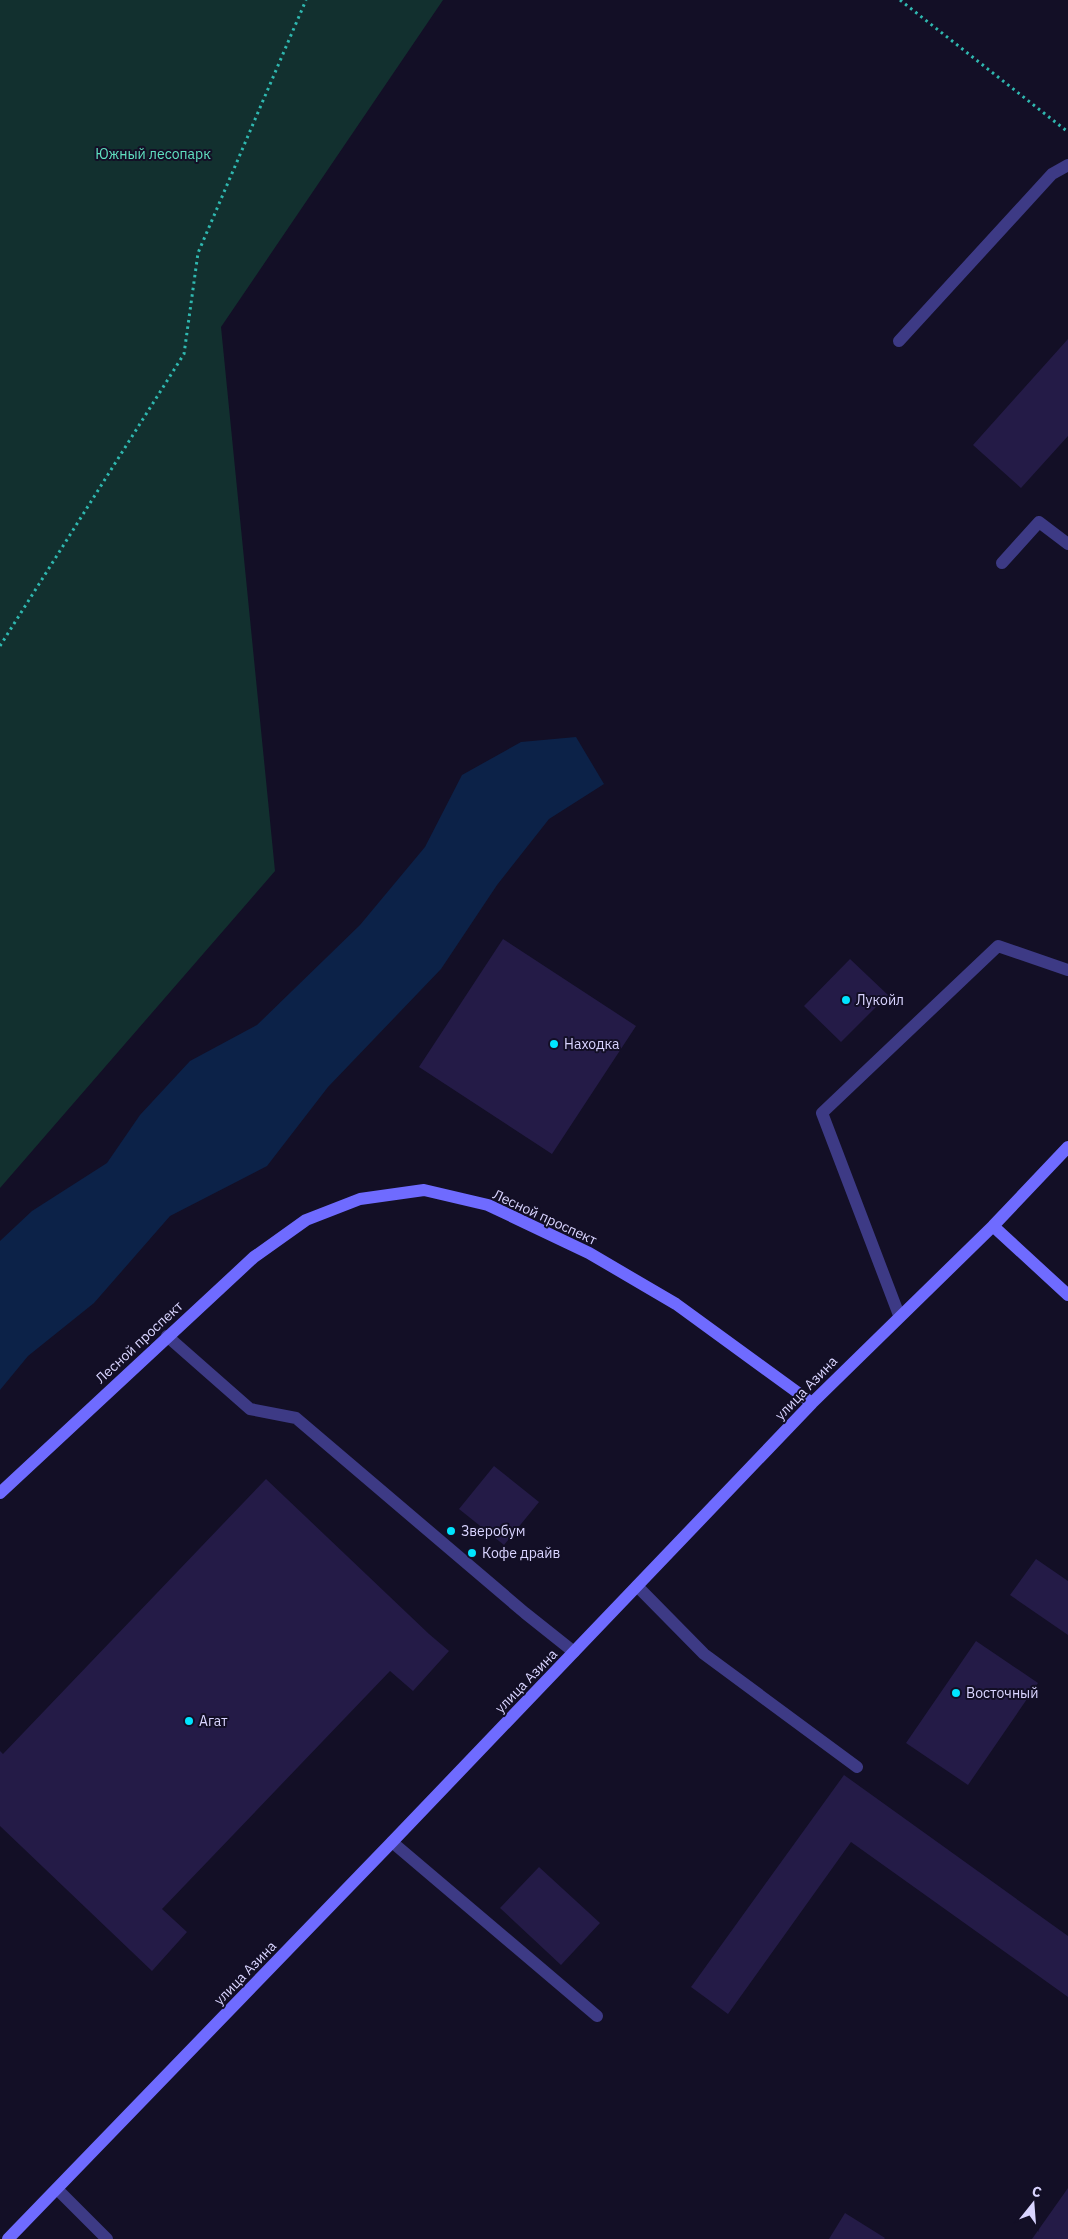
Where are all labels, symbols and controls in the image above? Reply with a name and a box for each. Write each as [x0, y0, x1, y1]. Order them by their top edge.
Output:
park label: Южный лесопарк [95, 145, 211, 163]
place label: Лукойл [856, 991, 904, 1009]
marker: Лукойл [840, 994, 852, 1006]
place label: Находка [564, 1035, 620, 1053]
marker: Находка [548, 1038, 560, 1050]
street label: Лесной проспект [490, 1185, 600, 1249]
street label: Лесной проспект [92, 1297, 187, 1387]
street label: улица Азина [771, 1352, 841, 1424]
place label: Зверобум [461, 1522, 525, 1540]
marker: Зверобум [445, 1525, 457, 1537]
place label: Кофе драйв [482, 1544, 560, 1562]
marker: Кофе драйв [466, 1547, 478, 1559]
street label: улица Азина [491, 1645, 561, 1717]
place label: Восточный [966, 1684, 1038, 1702]
marker: Восточный [950, 1687, 962, 1699]
place label: Агат [199, 1712, 228, 1730]
marker: Агат [183, 1715, 195, 1727]
street label: улица Азина [210, 1937, 280, 2009]
north arrow [1008, 2179, 1058, 2229]
text: С [1030, 2182, 1044, 2202]

